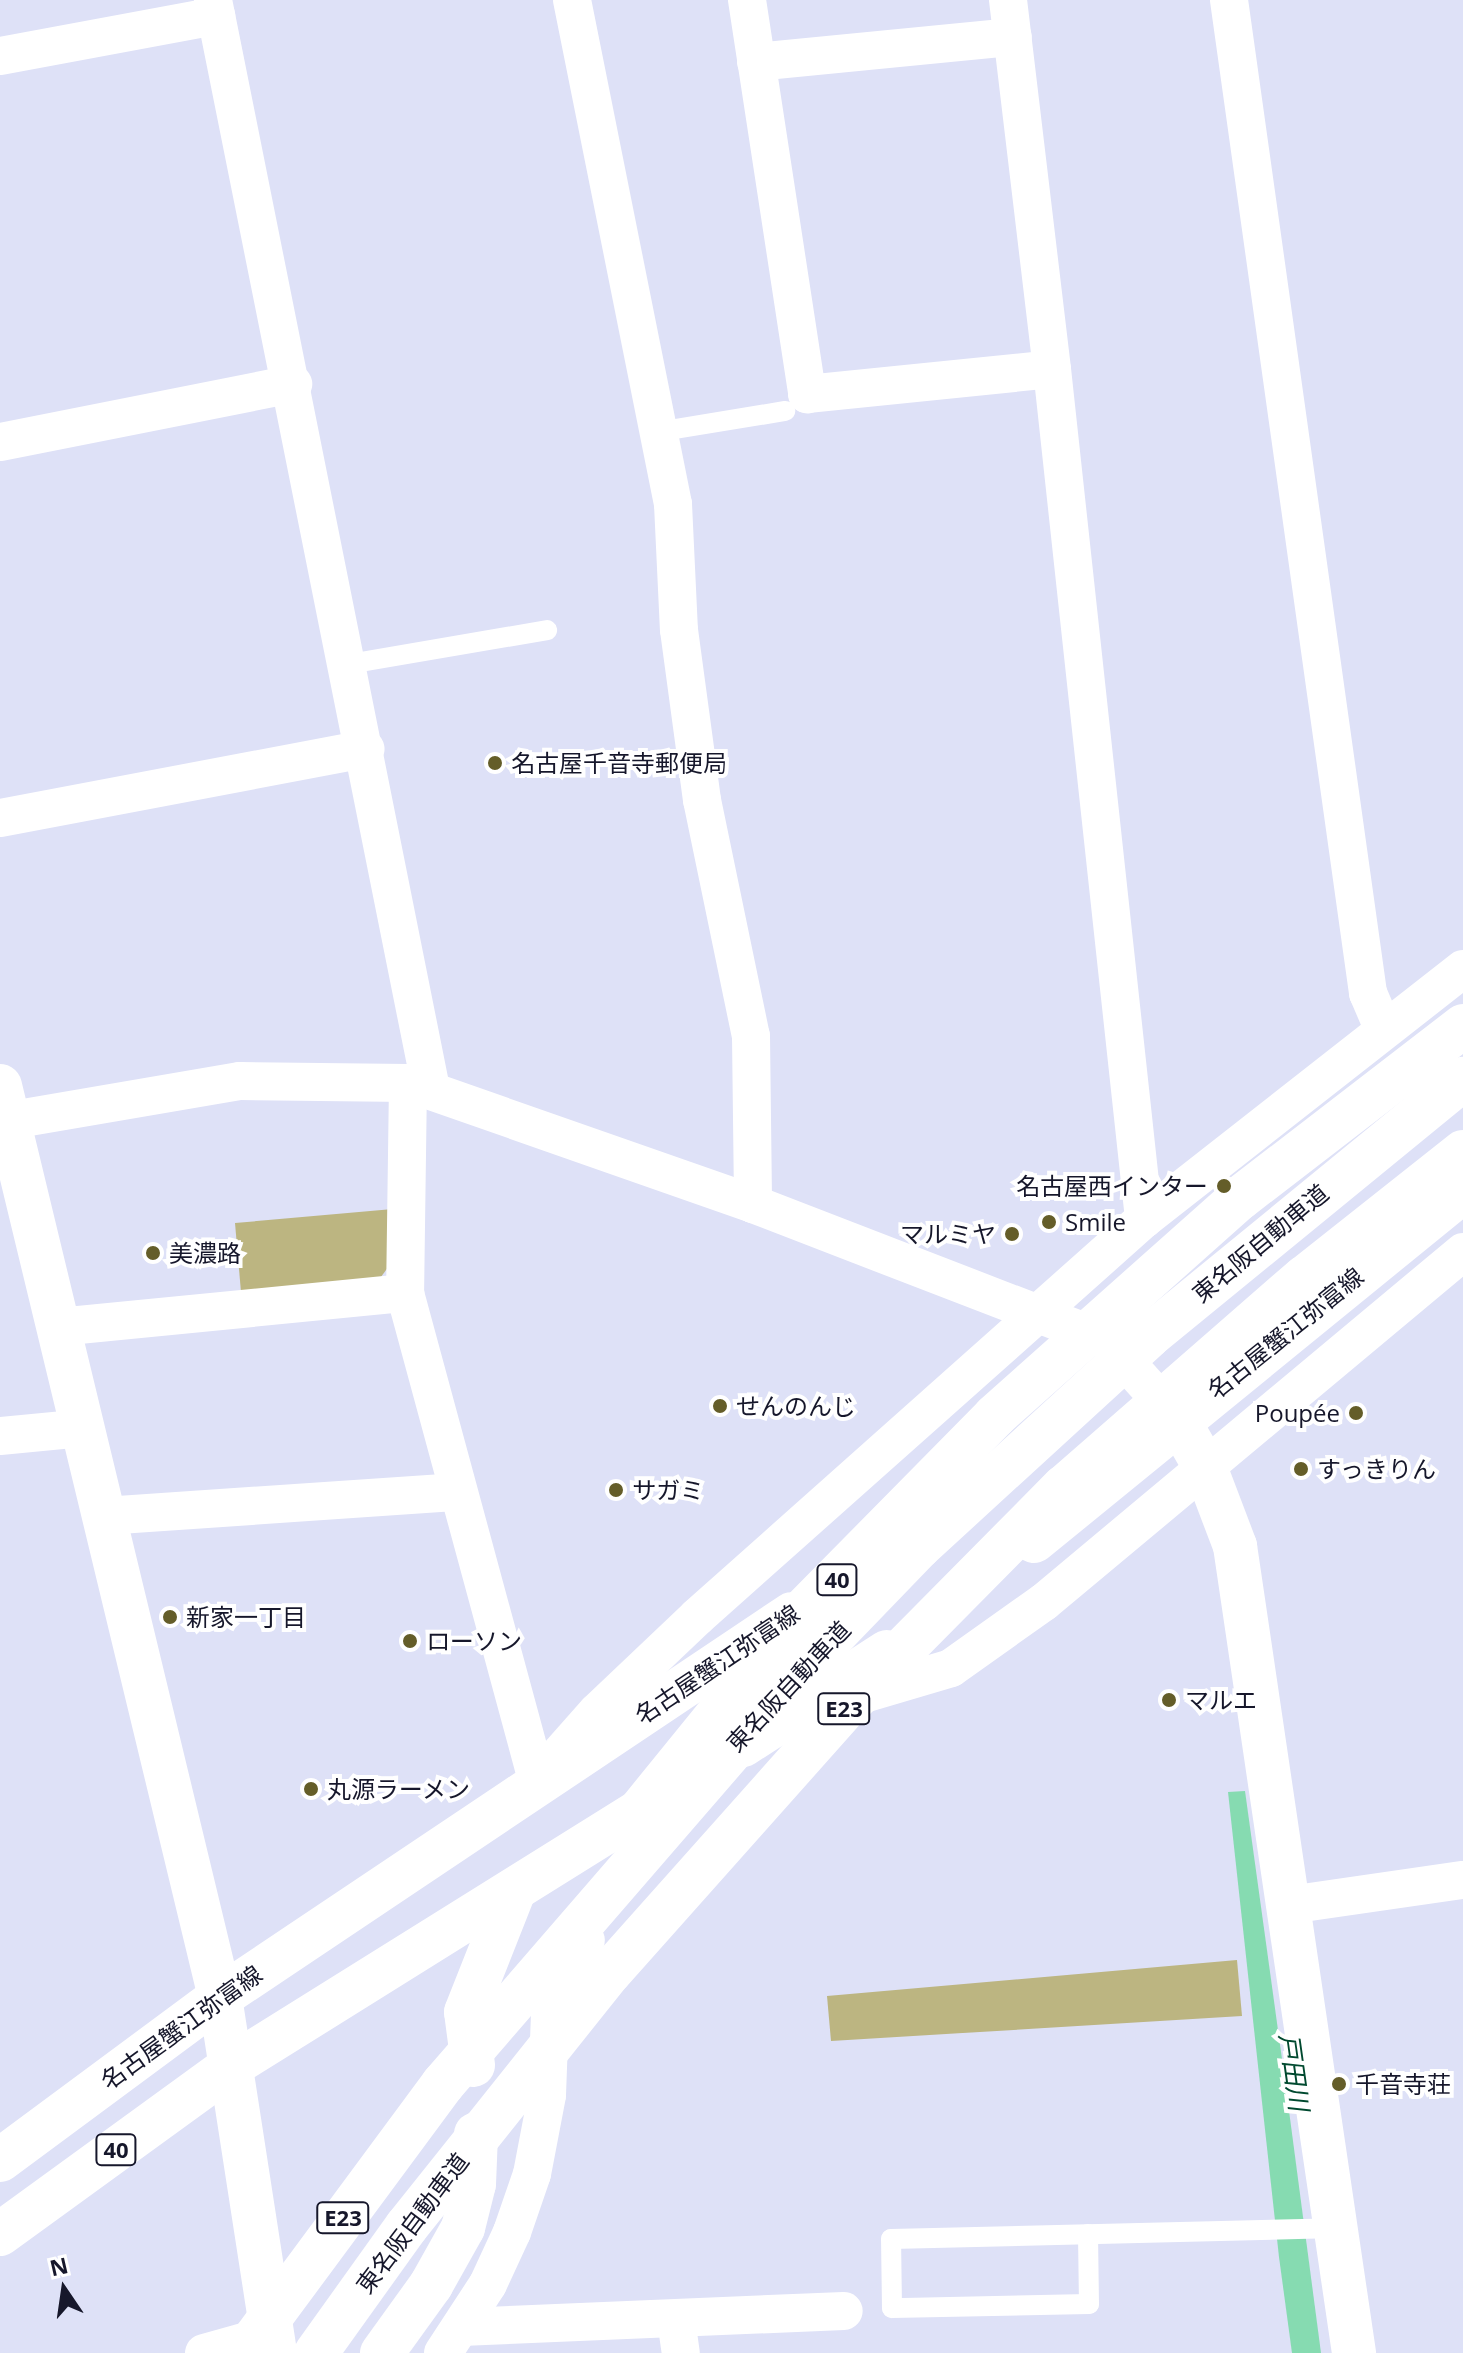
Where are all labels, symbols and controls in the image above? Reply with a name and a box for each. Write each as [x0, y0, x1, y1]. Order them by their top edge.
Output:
place label: 名古屋千音寺郵便局 [511, 749, 727, 777]
marker: 名古屋千音寺郵便局 [486, 754, 504, 772]
place label: 名古屋西インター [1016, 1172, 1208, 1200]
marker: 名古屋西インター [1215, 1177, 1233, 1195]
street label: 東名阪自動車道 [1186, 1178, 1334, 1308]
place label: Smile [1065, 1208, 1126, 1236]
marker: Smile [1040, 1213, 1058, 1231]
place label: マルミヤ [900, 1220, 996, 1248]
marker: マルミヤ [1003, 1225, 1021, 1243]
place label: 美濃路 [169, 1239, 241, 1267]
marker: 美濃路 [144, 1244, 162, 1262]
street label: 名古屋蟹江弥富線 [1201, 1261, 1369, 1405]
place label: せんのんじ [736, 1392, 856, 1420]
marker: せんのんじ [711, 1397, 729, 1415]
place label: Poupée [1255, 1399, 1340, 1427]
marker: Poupée [1347, 1404, 1365, 1422]
place label: すっきりん [1317, 1455, 1437, 1483]
marker: すっきりん [1292, 1460, 1310, 1478]
place label: サガミ [632, 1476, 704, 1504]
marker: サガミ [607, 1481, 625, 1499]
road number: 40 [815, 1562, 859, 1598]
street label: 名古屋蟹江弥富線 [629, 1598, 805, 1730]
place label: 新家一丁目 [186, 1603, 306, 1631]
marker: 新家一丁目 [161, 1608, 179, 1626]
street label: 東名阪自動車道 [720, 1615, 856, 1757]
place label: ローソン [426, 1627, 522, 1655]
marker: ローソン [401, 1632, 419, 1650]
place label: マルエ [1185, 1686, 1257, 1714]
road number: E23 [816, 1691, 872, 1727]
marker: マルエ [1160, 1691, 1178, 1709]
place label: 丸源ラーメン [327, 1775, 471, 1803]
marker: 丸源ラーメン [302, 1780, 320, 1798]
street label: 名古屋蟹江弥富線 [95, 1959, 267, 2095]
water label: 戸田川 [1273, 2031, 1315, 2113]
place label: 千音寺荘 [1355, 2070, 1451, 2098]
marker: 千音寺荘 [1330, 2075, 1348, 2093]
road number: 40 [94, 2132, 138, 2168]
street label: 東名阪自動車道 [350, 2147, 474, 2299]
road number: E23 [315, 2200, 371, 2236]
north arrow [24, 2249, 104, 2329]
text: N [47, 2249, 71, 2282]

